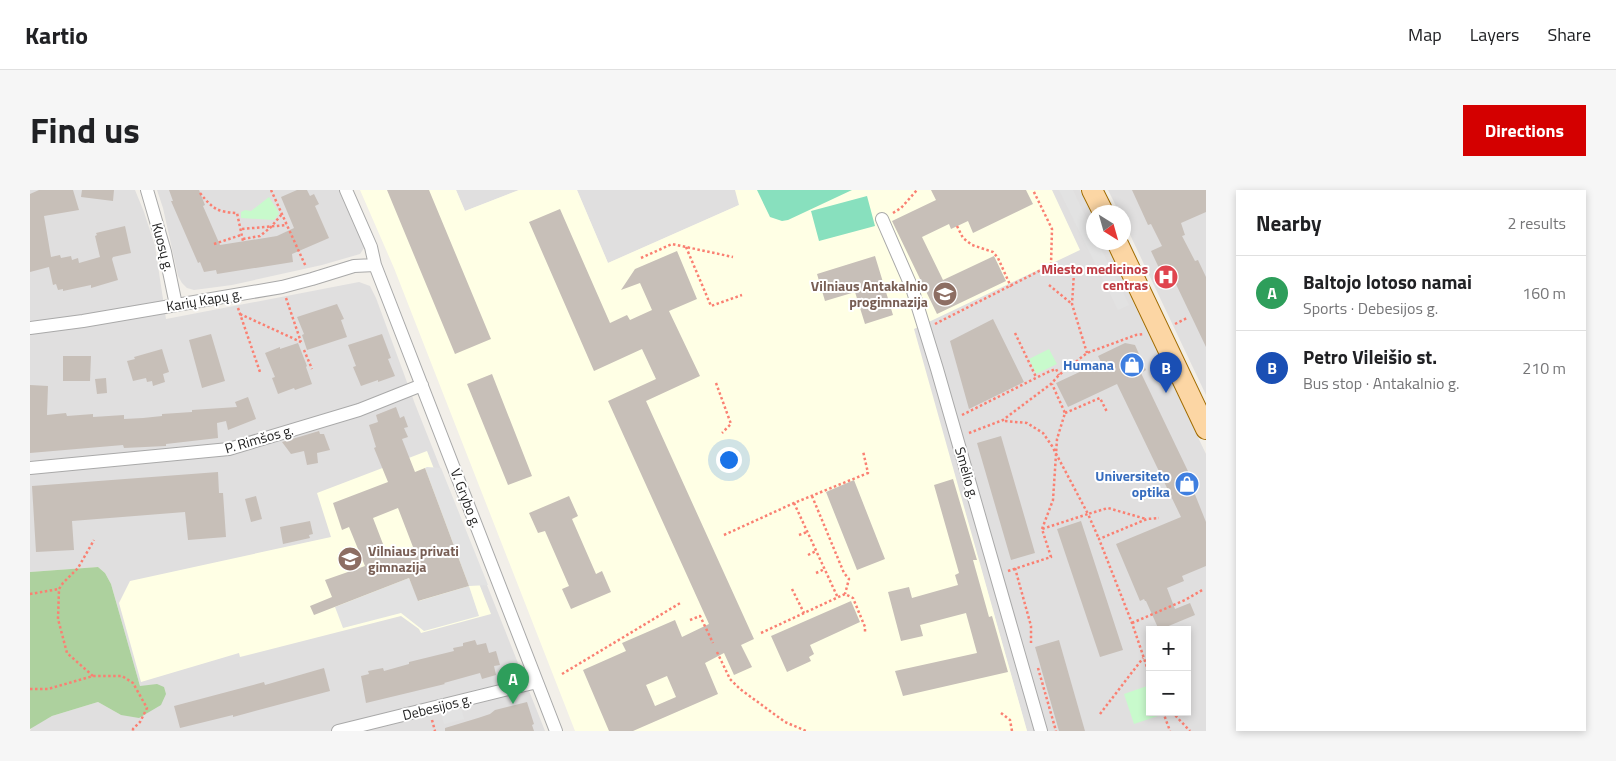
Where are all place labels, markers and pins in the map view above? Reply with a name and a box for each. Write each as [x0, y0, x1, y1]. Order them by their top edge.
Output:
place label: Miesto medicinos centras [1041, 258, 1148, 295]
hospital icon: Miesto medicinos centras [1153, 264, 1179, 290]
place label: Vilniaus Antakalnio progimnazija [811, 275, 928, 312]
school or university icon: Vilniaus Antakalnio progimnazija [932, 281, 958, 307]
shop icon: Humana [1119, 352, 1145, 378]
pin: B [1150, 352, 1182, 393]
place label: Humana [1063, 354, 1114, 375]
place label: Universiteto optika [1095, 465, 1170, 502]
shop icon: Universiteto optika [1174, 471, 1200, 497]
place label: Vilniaus privati gimnazija [368, 540, 459, 577]
school or university icon: Vilniaus privati gimnazija [337, 546, 363, 572]
pin: A [497, 663, 529, 704]

